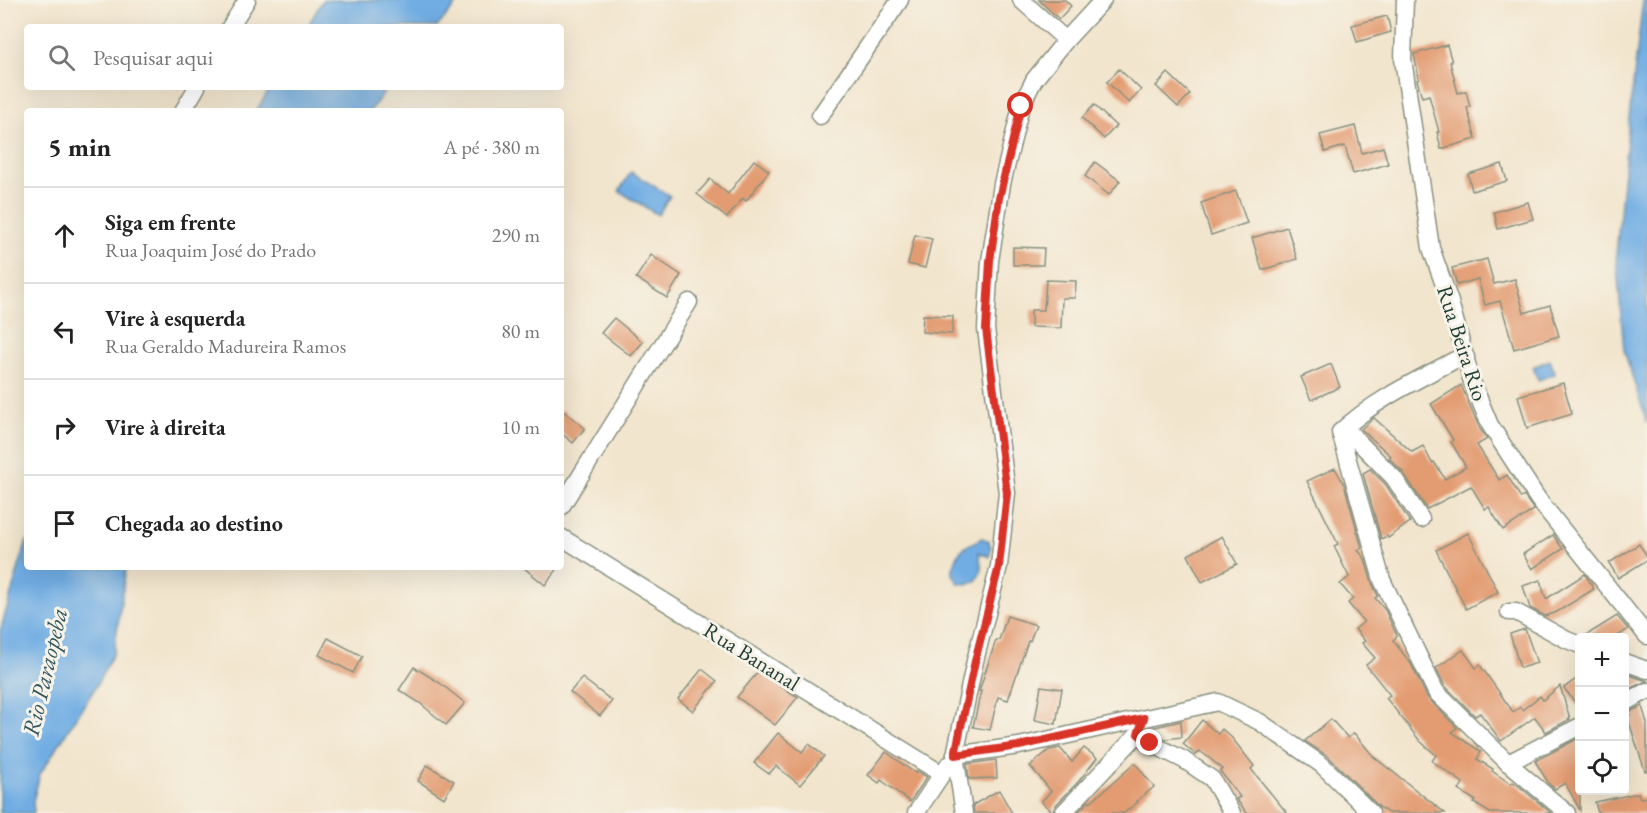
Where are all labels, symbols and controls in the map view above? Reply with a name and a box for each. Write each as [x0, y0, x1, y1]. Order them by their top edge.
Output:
search box [24, 24, 564, 90]
icon: search [45, 41, 78, 74]
text: Pesquisar aqui [93, 43, 213, 72]
route start [1007, 92, 1033, 118]
text: 5 min [48, 130, 111, 164]
text: A pé · 380 m [444, 134, 540, 160]
text: Siga em frente [105, 208, 236, 237]
icon: ahead [48, 219, 81, 252]
text: 290 m [492, 222, 540, 248]
text: Rua Joaquim José do Prado [105, 237, 316, 263]
street label: Rua Beira Rio [1430, 282, 1495, 405]
text: Vire à esquerda [105, 304, 245, 333]
icon: left [48, 315, 81, 348]
text: 80 m [501, 318, 540, 344]
text: Rua Geraldo Madureira Ramos [105, 333, 346, 359]
icon: right [48, 411, 81, 444]
text: Vire à direita [105, 413, 226, 442]
text: 10 m [501, 414, 540, 440]
icon: arrive [48, 507, 81, 540]
text: Chegada ao destino [105, 509, 283, 538]
water label: Rio Paraopeba [15, 605, 74, 739]
street label: Rua Bananal [698, 615, 805, 697]
map controls [1575, 633, 1629, 795]
button: + [1575, 633, 1629, 687]
button: − [1575, 687, 1629, 741]
route end [1136, 729, 1162, 755]
button: locate [1575, 741, 1629, 795]

